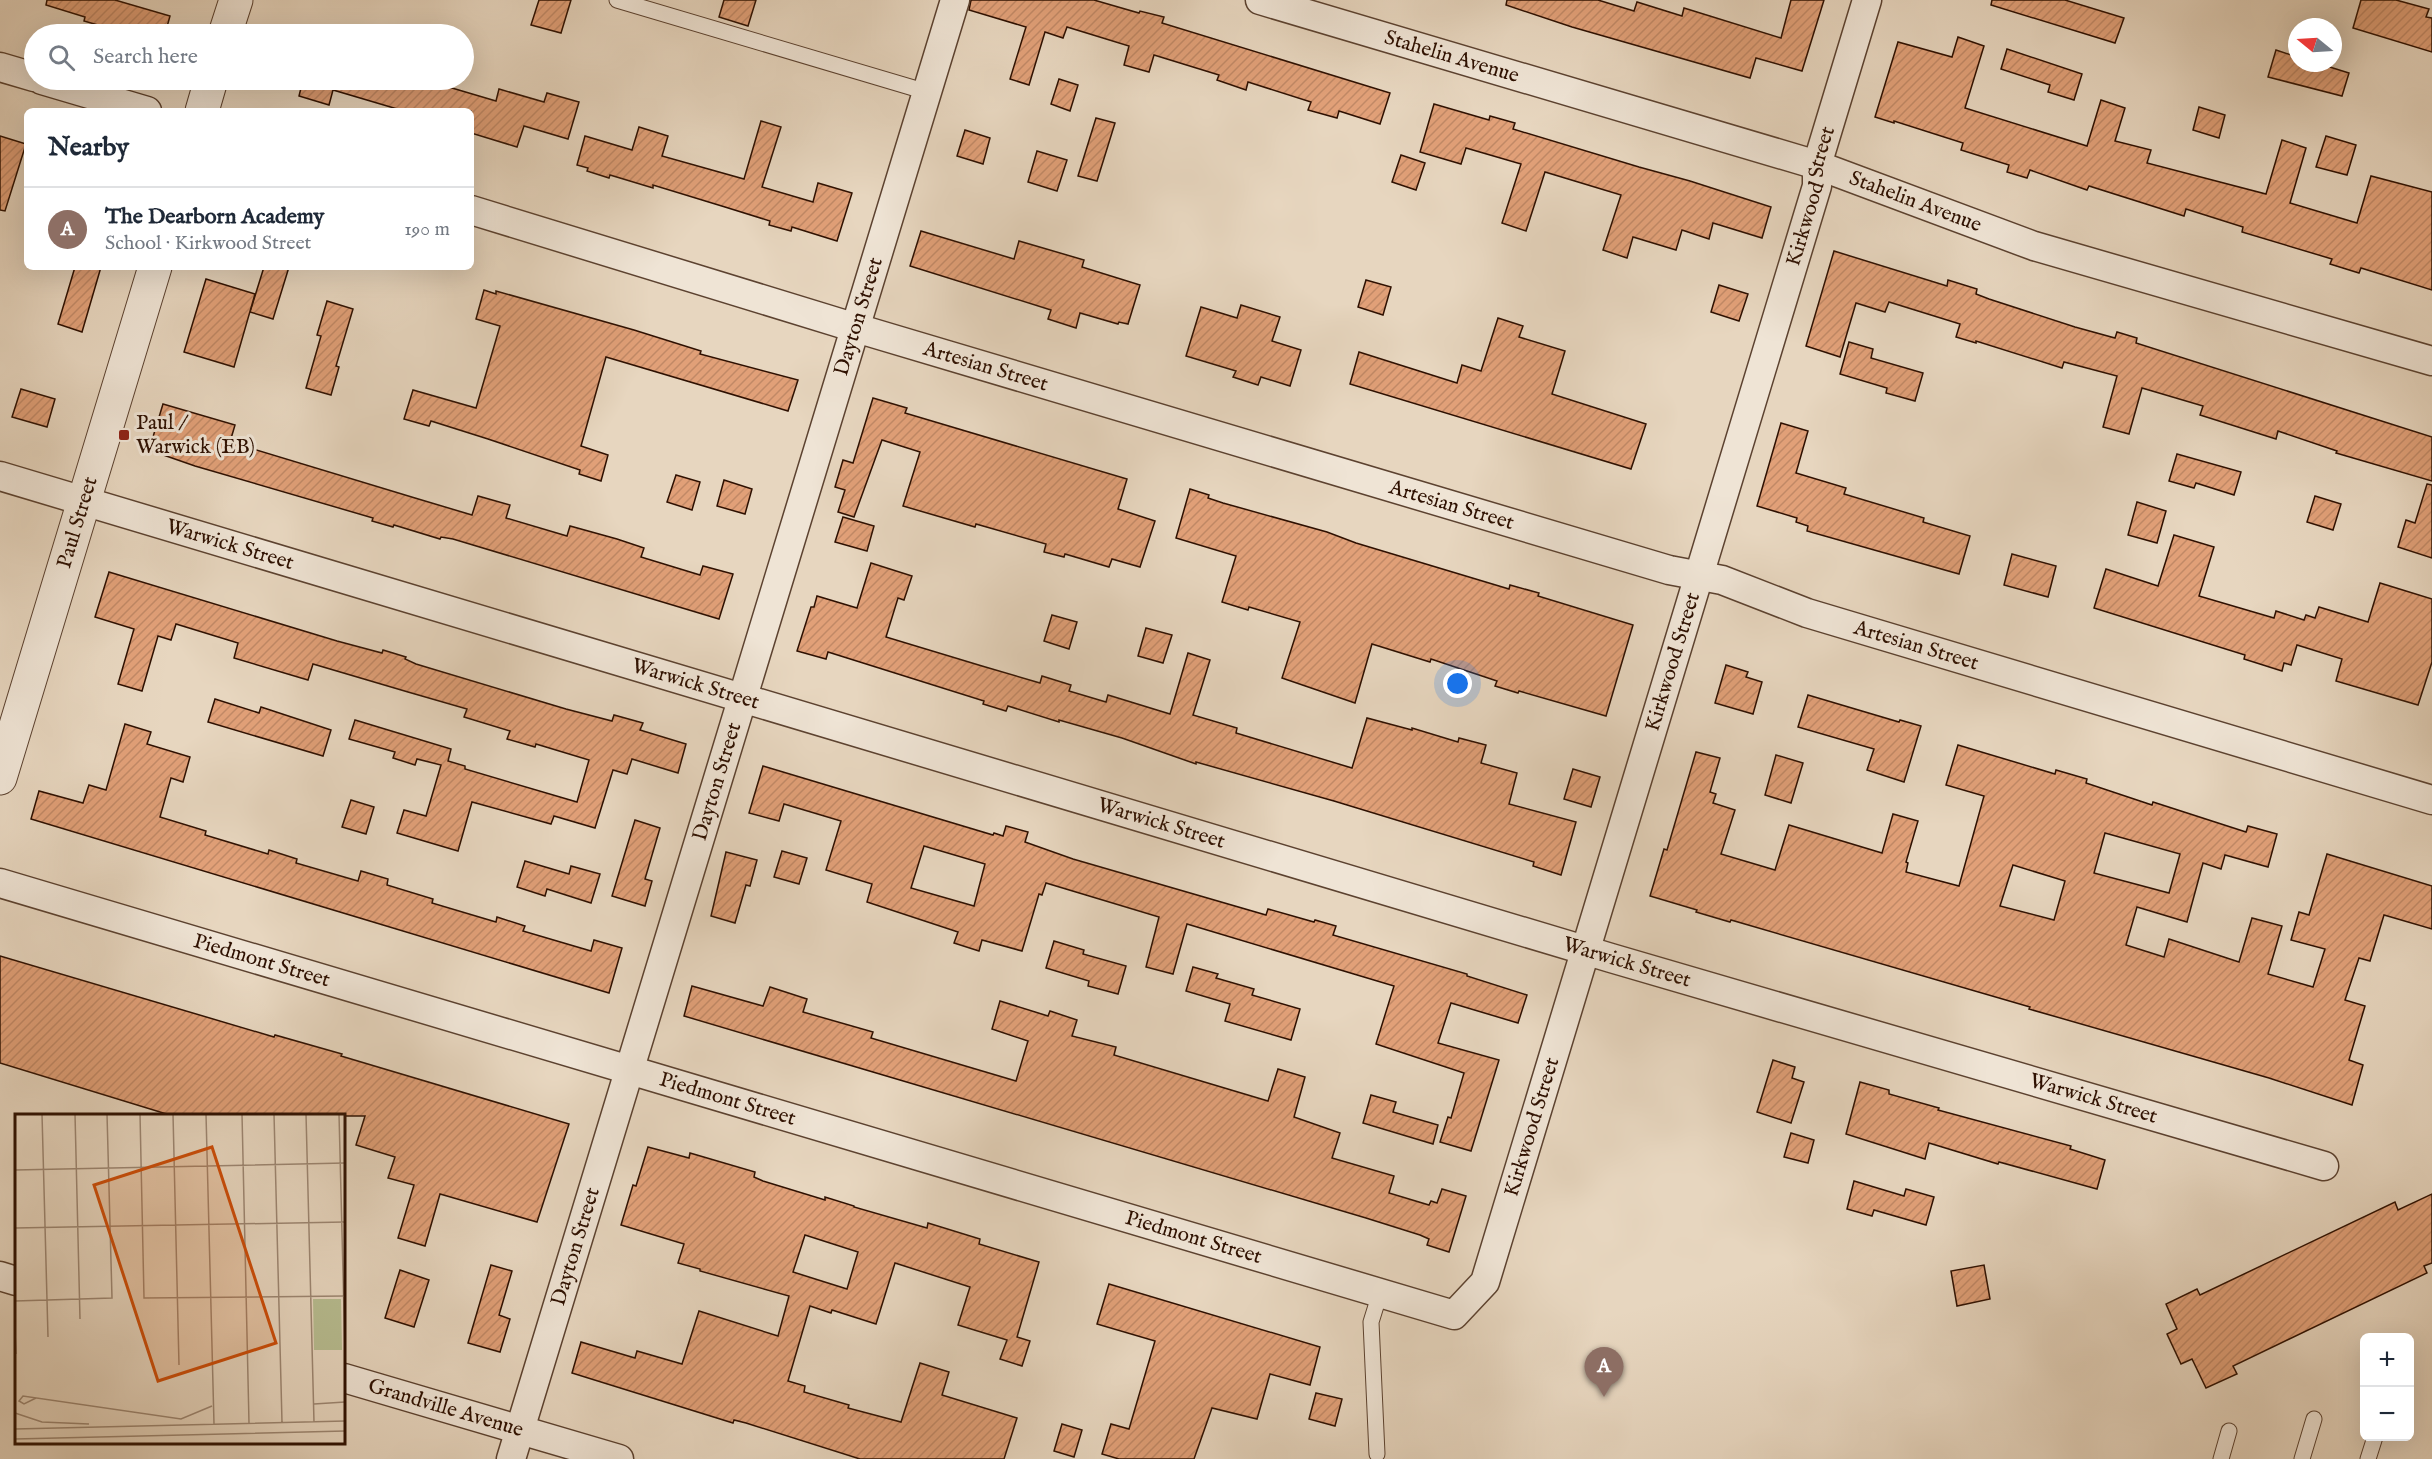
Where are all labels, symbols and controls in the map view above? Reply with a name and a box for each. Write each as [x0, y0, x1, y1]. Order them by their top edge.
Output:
north arrow [2288, 18, 2342, 72]
search box [24, 24, 474, 90]
street label: Stahelin Avenue [1381, 24, 1523, 90]
icon: search [45, 41, 78, 74]
text: Search here [93, 43, 198, 71]
street label: Kirkwood Street [1780, 123, 1841, 270]
text: Nearby [48, 131, 129, 164]
street label: Stahelin Avenue [1845, 165, 1986, 239]
text: The Dearborn Academy [105, 203, 324, 231]
text: A [61, 217, 74, 242]
text: 190 m [404, 217, 450, 242]
text: School · Kirkwood Street [105, 231, 311, 256]
street label: Dayton Street [828, 254, 889, 379]
street label: Artesian Street [919, 335, 1051, 398]
place label: Paul / Warwick (EB) [136, 410, 255, 461]
marker: Paul / Warwick (EB) [117, 428, 131, 442]
street label: Paul Street [51, 473, 104, 572]
street label: Artesian Street [1385, 474, 1517, 537]
street label: Warwick Street [163, 513, 297, 577]
street label: Kirkwood Street [1639, 589, 1707, 735]
street label: Artesian Street [1850, 614, 1982, 677]
street label: Warwick Street [628, 652, 763, 716]
your location [1443, 669, 1472, 698]
street label: Dayton Street [686, 719, 748, 844]
street label: Warwick Street [1094, 792, 1228, 855]
street label: Piedmont Street [190, 928, 333, 994]
street label: Warwick Street [1560, 931, 1694, 994]
street label: Kirkwood Street [1498, 1054, 1566, 1200]
street label: Piedmont Street [656, 1066, 799, 1132]
street label: Warwick Street [2026, 1067, 2160, 1130]
inset map [15, 1114, 345, 1444]
street label: Dayton Street [545, 1184, 606, 1309]
street label: Piedmont Street [1122, 1205, 1265, 1271]
map controls [2360, 1333, 2414, 1441]
button: + [2360, 1333, 2414, 1387]
pin: A [1584, 1348, 1624, 1397]
street label: Grandville Avenue [365, 1372, 527, 1444]
button: − [2360, 1387, 2414, 1441]

